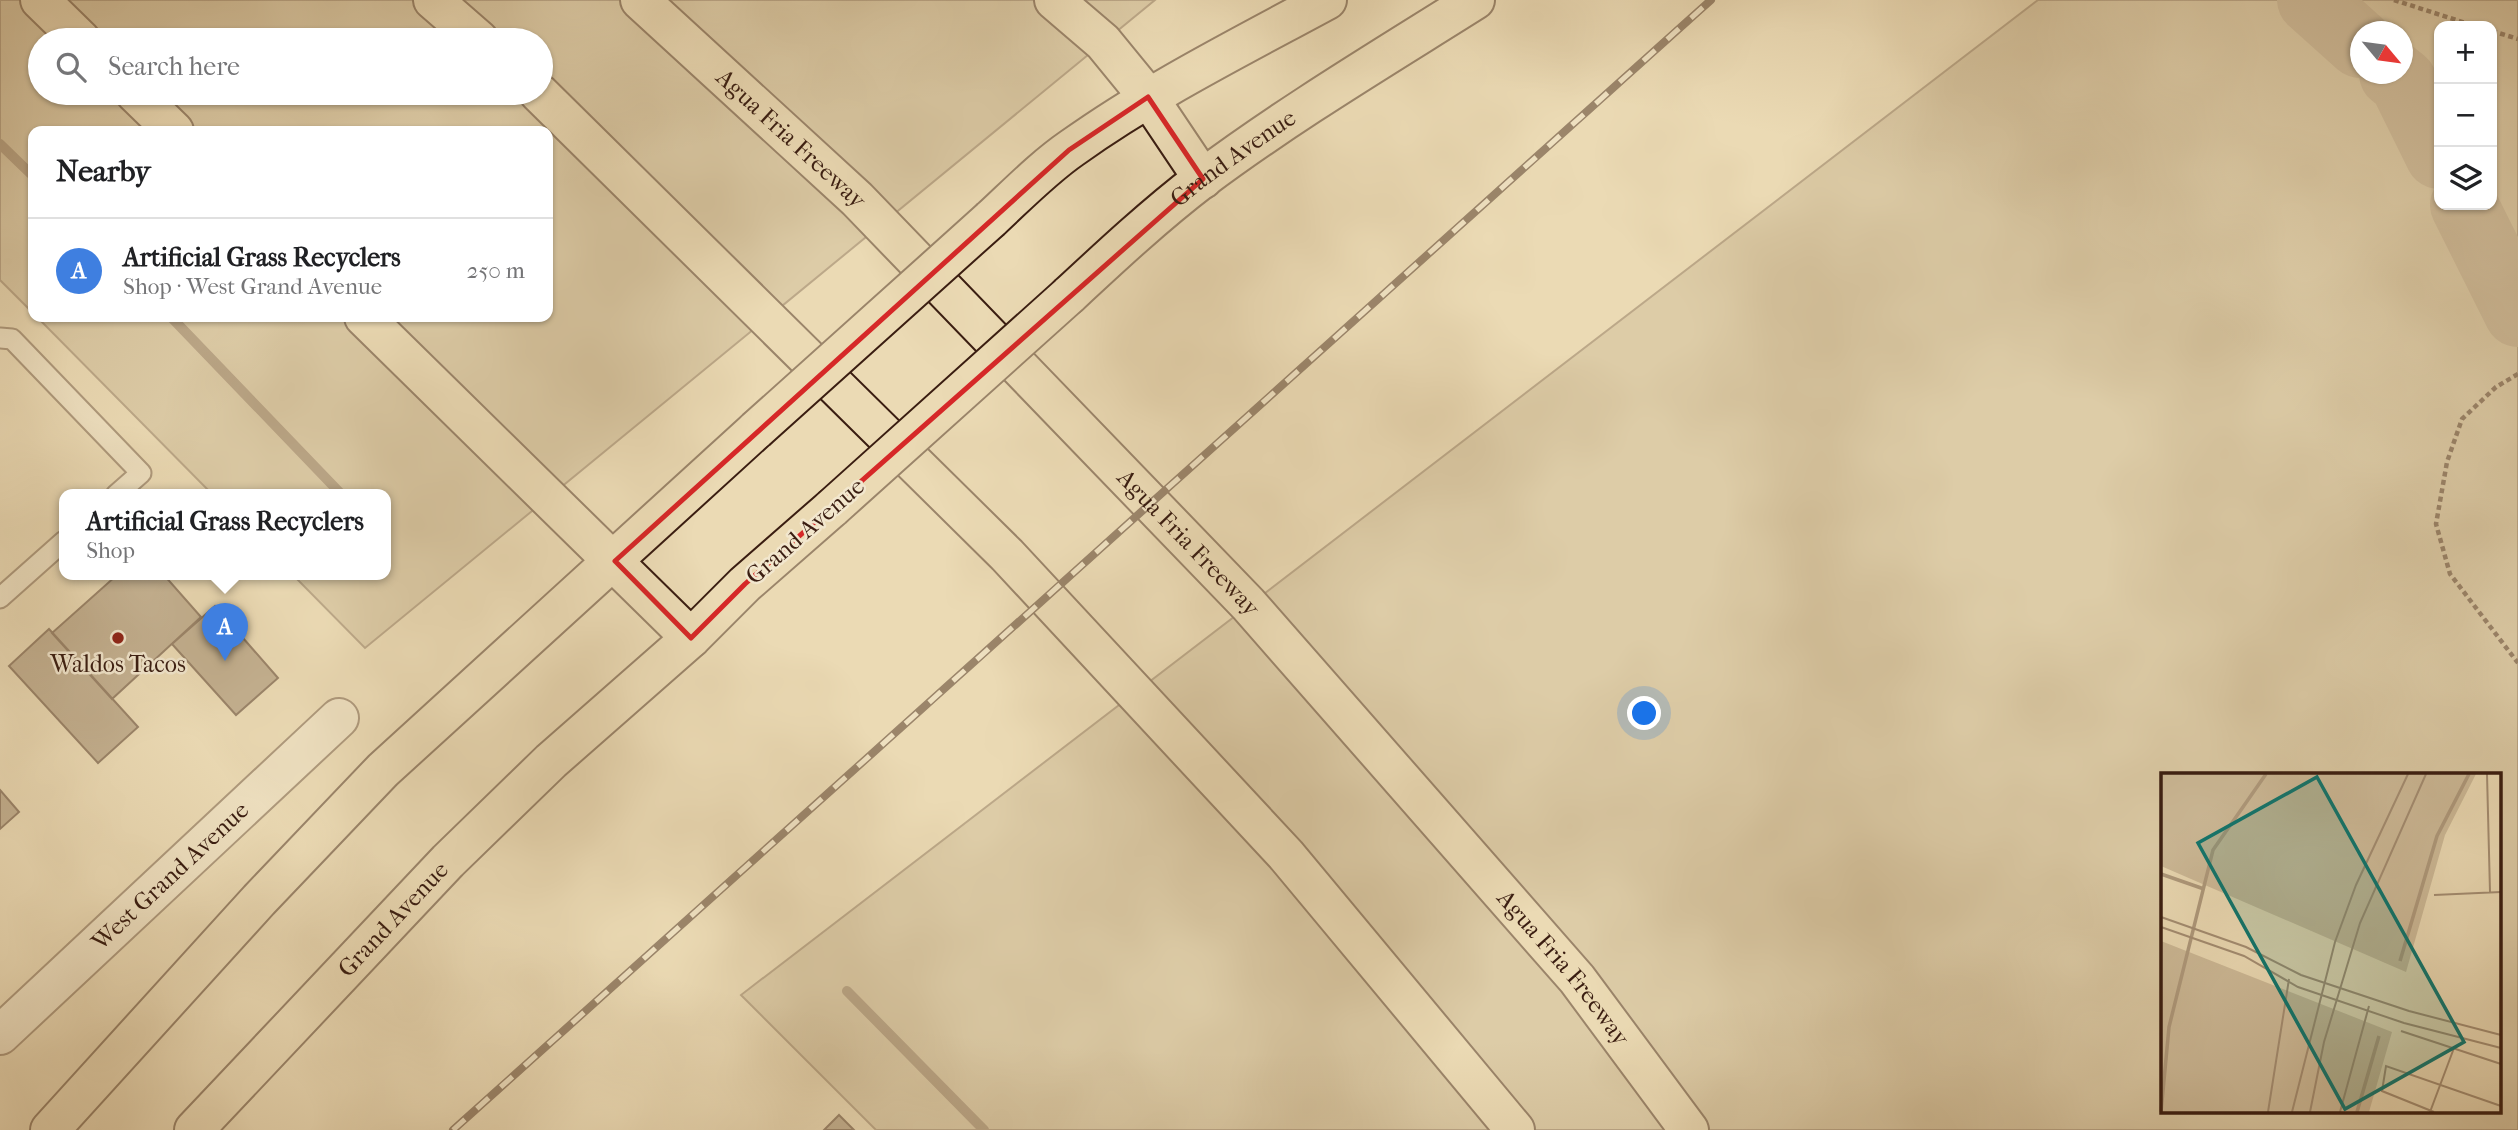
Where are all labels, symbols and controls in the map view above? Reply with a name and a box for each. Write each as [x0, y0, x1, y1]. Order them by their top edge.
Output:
north arrow [2350, 21, 2413, 84]
map controls [2434, 21, 2497, 210]
button: + [2434, 21, 2497, 84]
search box [28, 28, 553, 105]
icon: search [52, 48, 90, 86]
text: Search here [108, 51, 240, 82]
street label: Agua Fria Freeway [710, 62, 873, 215]
button: − [2434, 84, 2497, 147]
street label: Grand Avenue [1165, 103, 1301, 213]
button: layers [2434, 147, 2497, 210]
text: Nearby [56, 154, 151, 189]
text: Artificial Grass Recyclers [123, 242, 401, 273]
text: A [72, 257, 86, 284]
text: 250 m [467, 257, 525, 284]
text: Shop · West Grand Avenue [123, 273, 382, 300]
street label: Agua Fria Freeway [1111, 463, 1267, 622]
street label: Grand Avenue [740, 472, 870, 590]
popup [59, 489, 391, 580]
text: Artificial Grass Recyclers [86, 506, 364, 537]
text: Shop [86, 537, 135, 564]
pin: A [202, 603, 248, 661]
marker: Waldos Tacos [110, 630, 126, 646]
place label: Waldos Tacos [49, 650, 186, 678]
your location [1627, 696, 1661, 730]
inset map [2161, 773, 2500, 1112]
street label: West Grand Avenue [85, 796, 254, 957]
street label: Grand Avenue [332, 856, 454, 983]
street label: Agua Fria Freeway [1491, 884, 1636, 1052]

